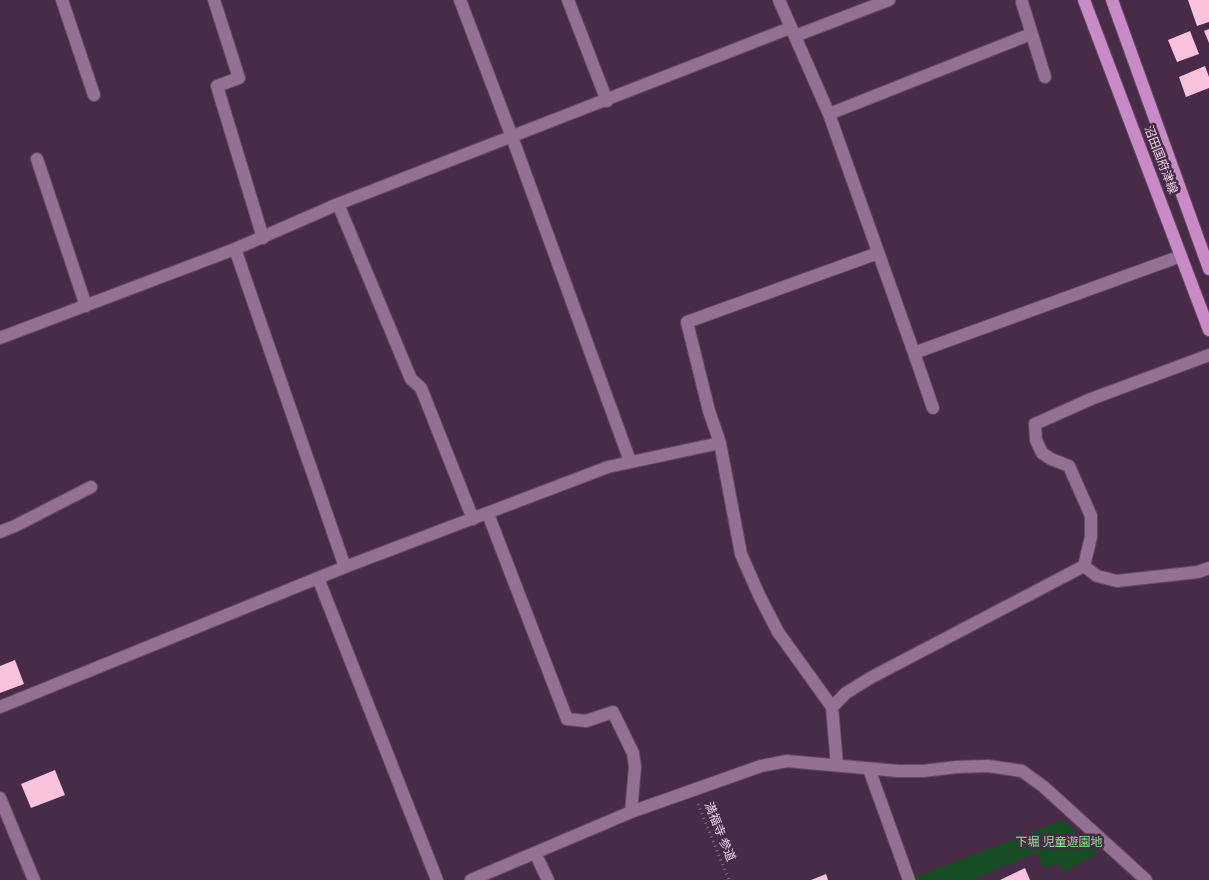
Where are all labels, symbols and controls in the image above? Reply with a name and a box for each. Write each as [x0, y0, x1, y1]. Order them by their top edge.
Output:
street label: 沼田国府津線 [1140, 124, 1180, 196]
street label: 満福寺 参道 [701, 800, 737, 864]
park label: 下堀 児童遊園地 [1016, 836, 1102, 850]

